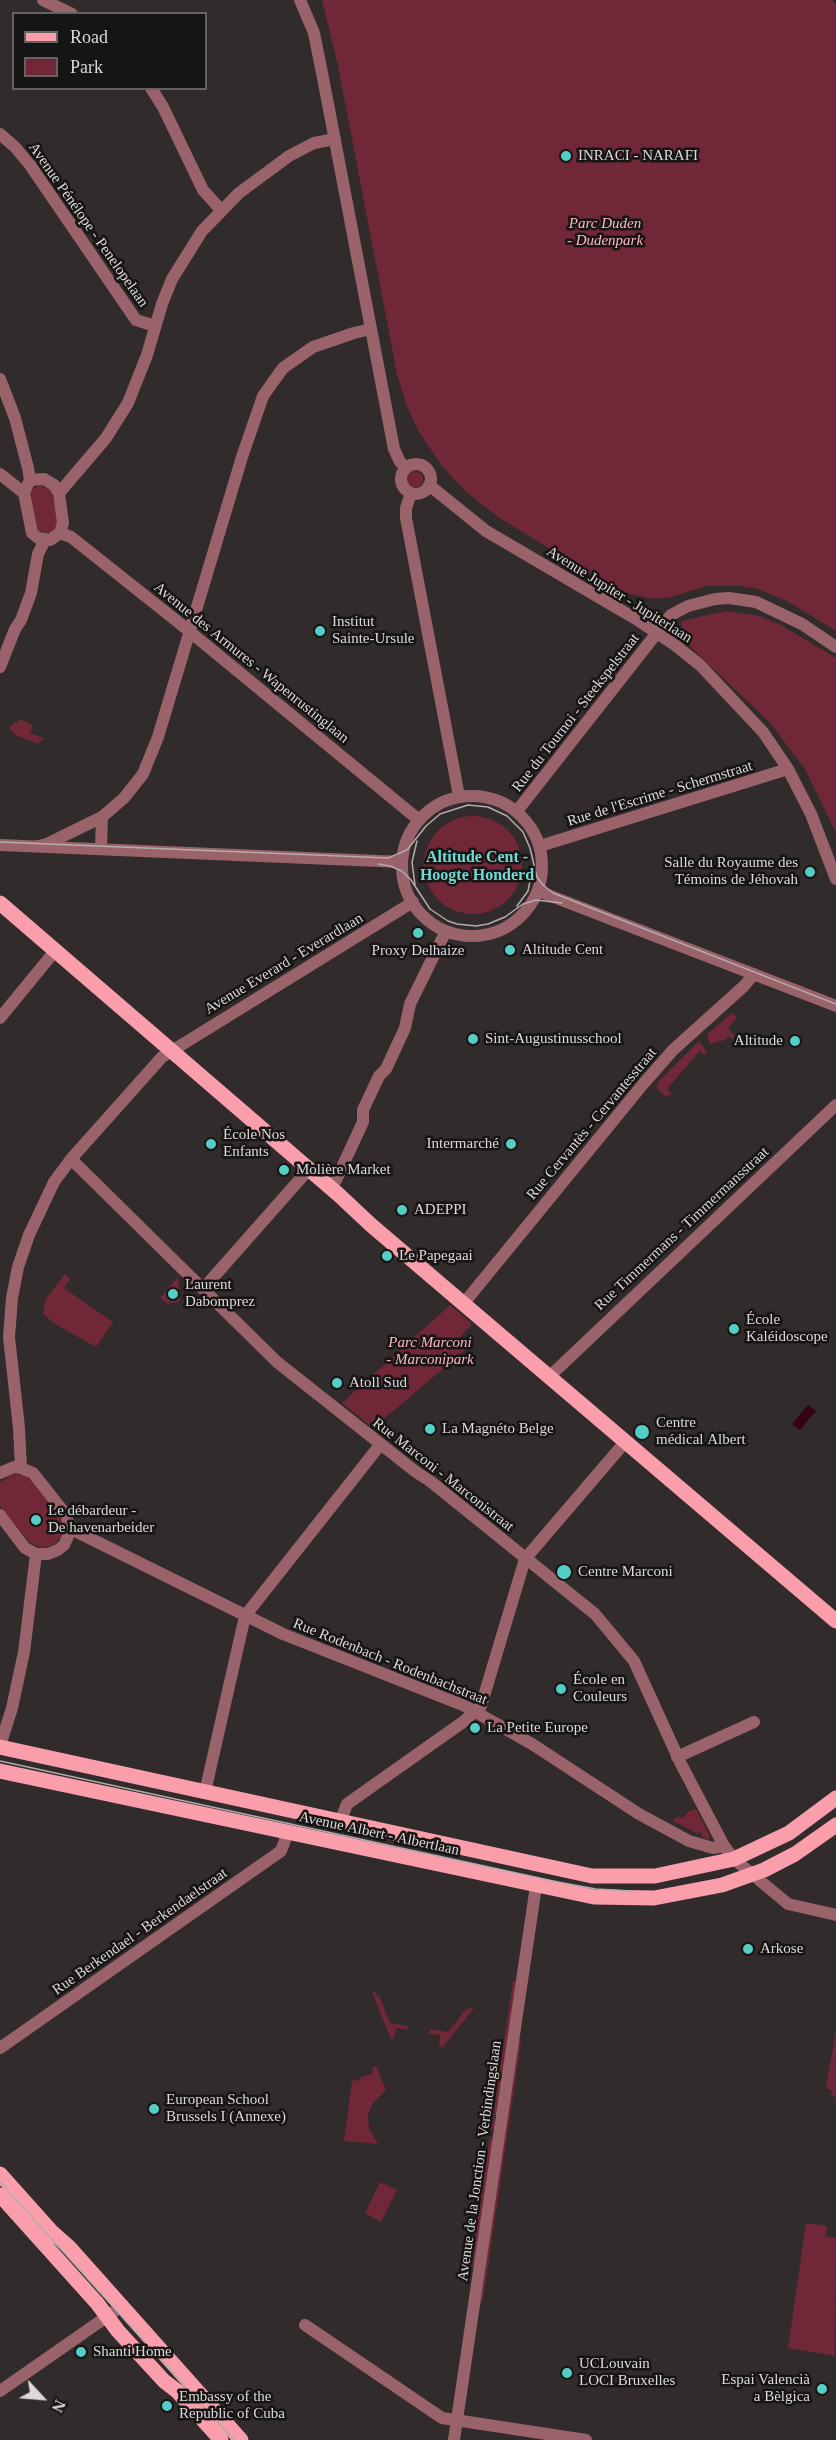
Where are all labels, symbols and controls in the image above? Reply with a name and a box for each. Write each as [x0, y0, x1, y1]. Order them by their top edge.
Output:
legend [12, 12, 207, 90]
text: Road [70, 27, 108, 47]
text: Park [70, 57, 103, 77]
street label: Avenue Pénélope - Penelopelaan [24, 139, 152, 311]
place label: INRACI - NARAFI [578, 147, 698, 165]
marker: INRACI - NARAFI [559, 149, 573, 163]
park label: Parc Duden - Dudenpark [567, 215, 643, 250]
street label: Avenue Jupiter - Jupiterlaan [543, 543, 695, 647]
street label: Avenue des Armures - Wapenrustinglaan [150, 579, 352, 747]
place label: Institut Sainte-Ursule [332, 613, 414, 648]
marker: Institut Sainte-Ursule [313, 624, 327, 638]
street label: Rue du Tournoi - Steekspelstraat [508, 630, 644, 796]
street label: Rue de l'Escrime - Schermstraat [565, 757, 755, 831]
district label: Altitude Cent - Hoogte Honderd [420, 848, 534, 886]
place label: Salle du Royaume des Témoins de Jéhovah [664, 854, 798, 889]
marker: Salle du Royaume des Témoins de Jéhovah [803, 865, 817, 879]
street label: Avenue Everard - Everardlaan [201, 909, 367, 1019]
marker: Proxy Delhaize [411, 926, 425, 940]
place label: Altitude Cent [522, 941, 603, 959]
place label: Proxy Delhaize [372, 942, 464, 960]
marker: Altitude Cent [503, 943, 517, 957]
place label: Sint-Augustinusschool [485, 1030, 622, 1048]
marker: Sint-Augustinusschool [466, 1032, 480, 1046]
place label: Altitude [734, 1032, 783, 1050]
marker: Altitude [788, 1034, 802, 1048]
street label: Rue Cervantès - Cervantesstraat [523, 1044, 661, 1204]
place label: École Nos Enfants [223, 1126, 285, 1161]
place label: Intermarché [427, 1135, 499, 1153]
marker: École Nos Enfants [204, 1137, 218, 1151]
marker: Intermarché [504, 1137, 518, 1151]
street label: Rue Timmermans - Timmermansstraat [591, 1143, 773, 1315]
place label: Molière Market [296, 1161, 391, 1179]
marker: Molière Market [277, 1163, 291, 1177]
place label: ADEPPI [414, 1201, 467, 1219]
marker: ADEPPI [395, 1203, 409, 1217]
place label: Le Papegaai [399, 1247, 473, 1265]
marker: Le Papegaai [380, 1249, 394, 1263]
place label: Laurent Dabomprez [185, 1276, 255, 1311]
marker: Laurent Dabomprez [166, 1287, 180, 1301]
place label: École Kaléidoscope [746, 1311, 828, 1346]
marker: École Kaléidoscope [727, 1322, 741, 1336]
park label: Parc Marconi - Marconipark [386, 1334, 474, 1369]
place label: Atoll Sud [349, 1374, 407, 1392]
marker: Atoll Sud [330, 1376, 344, 1390]
street label: Rue Marconi - Marconistraat [369, 1414, 517, 1536]
place label: Centre médical Albert [656, 1414, 746, 1449]
place label: La Magnéto Belge [442, 1420, 554, 1438]
marker: La Magnéto Belge [423, 1422, 437, 1436]
marker: Centre médical Albert [633, 1423, 651, 1441]
place label: Le débardeur - De havenarbeider [48, 1502, 154, 1537]
marker: Le débardeur - De havenarbeider [29, 1513, 43, 1527]
marker: Centre Marconi [555, 1563, 573, 1581]
place label: Centre Marconi [578, 1563, 673, 1581]
street label: Rue Rodenbach - Rodenbachstraat [290, 1615, 490, 1709]
place label: École en Couleurs [573, 1671, 627, 1706]
marker: École en Couleurs [554, 1682, 568, 1696]
place label: La Petite Europe [487, 1719, 588, 1737]
marker: La Petite Europe [468, 1721, 482, 1735]
street label: Avenue Albert - Albertlaan [297, 1808, 461, 1860]
street label: Rue Berkendael - Berkendaelstraat [49, 1865, 231, 1999]
place label: Arkose [760, 1940, 803, 1958]
marker: Arkose [741, 1942, 755, 1956]
street label: Avenue de la Jonction - Verbindingslaan [454, 2040, 506, 2282]
place label: European School Brussels I (Annexe) [166, 2091, 286, 2126]
marker: European School Brussels I (Annexe) [147, 2102, 161, 2116]
place label: Shanti Home [93, 2343, 172, 2361]
marker: Shanti Home [74, 2345, 88, 2359]
place label: UCLouvain LOCI Bruxelles [579, 2355, 675, 2390]
marker: UCLouvain LOCI Bruxelles [560, 2366, 574, 2380]
north arrow [12, 2368, 72, 2428]
place label: Espai Valencià a Bèlgica [721, 2371, 810, 2406]
marker: Espai Valencià a Bèlgica [815, 2382, 829, 2396]
place label: Embassy of the Republic of Cuba [179, 2388, 285, 2423]
text: N [48, 2397, 69, 2415]
marker: Embassy of the Republic of Cuba [160, 2399, 174, 2413]

